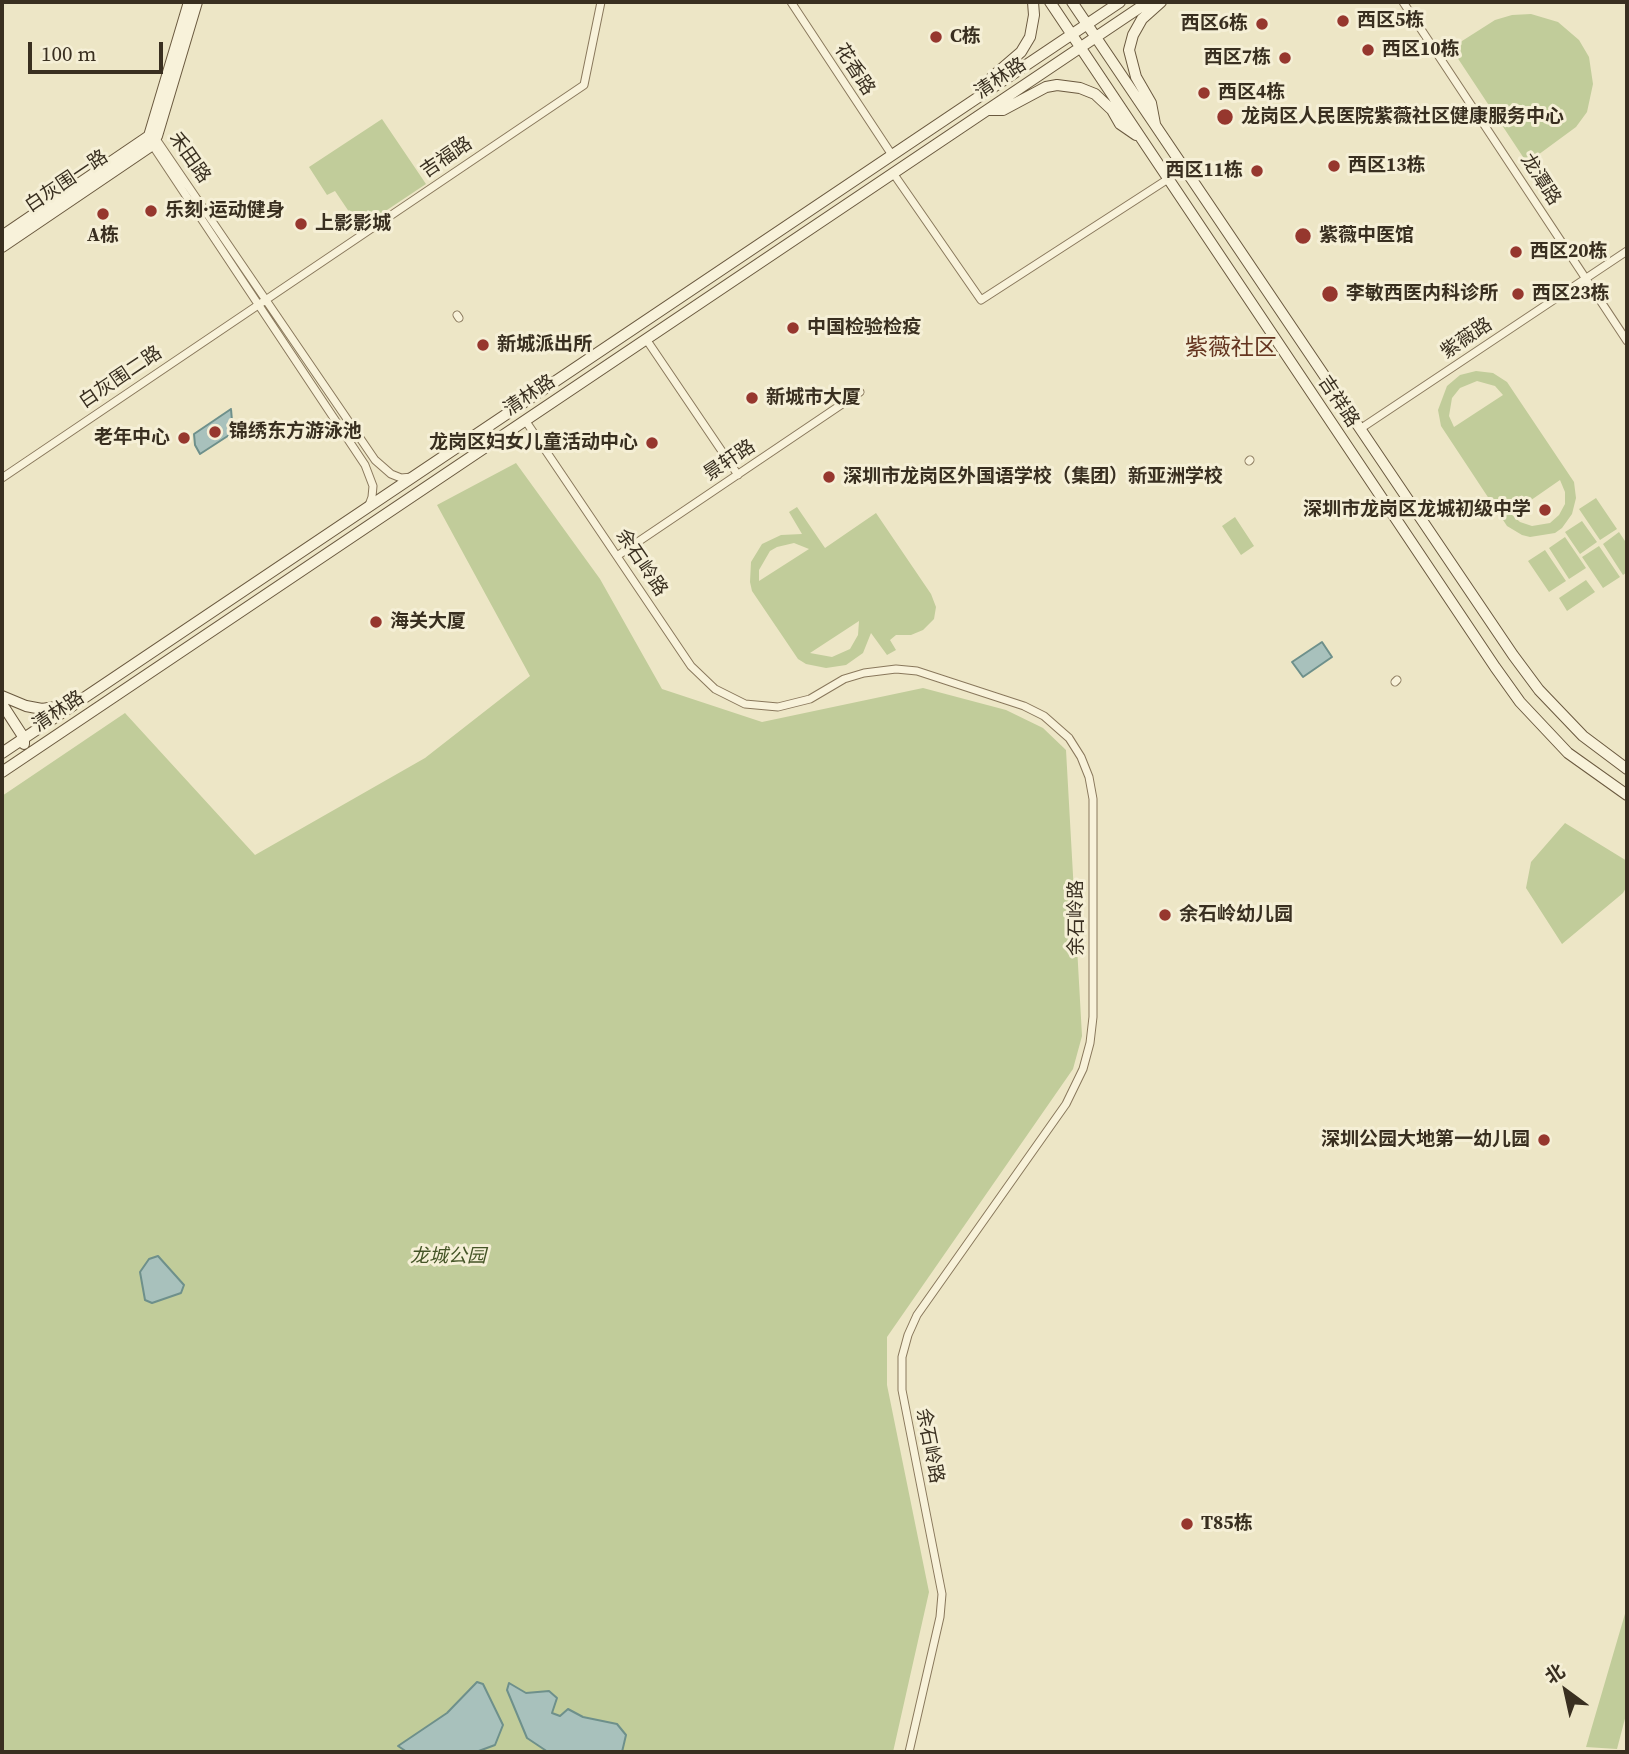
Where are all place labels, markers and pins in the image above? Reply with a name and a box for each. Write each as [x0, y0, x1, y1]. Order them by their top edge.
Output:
place label: 西区5栋 [1357, 10, 1424, 32]
place label: 西区6栋 [1181, 13, 1248, 35]
marker: 西区5栋 [1335, 13, 1351, 29]
marker: 西区6栋 [1254, 16, 1270, 32]
place label: C栋 [950, 26, 981, 48]
marker: C栋 [928, 29, 944, 45]
place label: 西区10栋 [1382, 39, 1460, 61]
marker: 西区10栋 [1360, 42, 1376, 58]
place label: 西区7栋 [1204, 47, 1271, 69]
marker: 西区7栋 [1277, 50, 1293, 66]
place label: 西区4栋 [1218, 82, 1285, 104]
marker: 西区4栋 [1196, 85, 1212, 101]
place label: 龙岗区人民医院紫薇社区健康服务中心 [1241, 106, 1564, 128]
marker: 龙岗区人民医院紫薇社区健康服务中心 [1215, 107, 1235, 127]
place label: 西区13栋 [1348, 155, 1426, 177]
marker: 西区13栋 [1326, 158, 1342, 174]
place label: 西区11栋 [1165, 160, 1243, 182]
marker: 西区11栋 [1249, 163, 1265, 179]
place label: 乐刻·运动健身 [165, 200, 285, 222]
marker: 乐刻·运动健身 [143, 203, 159, 219]
marker: A栋 [95, 206, 111, 222]
place label: 上影影城 [315, 213, 391, 235]
marker: 上影影城 [293, 216, 309, 232]
place label: A栋 [87, 225, 119, 247]
place label: 紫薇中医馆 [1319, 225, 1414, 247]
marker: 紫薇中医馆 [1293, 226, 1313, 246]
place label: 西区20栋 [1530, 241, 1608, 263]
marker: 西区20栋 [1508, 244, 1524, 260]
place label: 李敏西医内科诊所 [1346, 283, 1498, 305]
place label: 西区23栋 [1532, 283, 1610, 305]
marker: 李敏西医内科诊所 [1320, 284, 1340, 304]
marker: 西区23栋 [1510, 286, 1526, 302]
place label: 中国检验检疫 [807, 317, 921, 339]
marker: 中国检验检疫 [785, 320, 801, 336]
place label: 新城派出所 [497, 334, 592, 356]
marker: 新城派出所 [475, 337, 491, 353]
place label: 新城市大厦 [766, 387, 861, 409]
marker: 新城市大厦 [744, 390, 760, 406]
place label: 锦绣东方游泳池 [229, 421, 362, 443]
marker: 锦绣东方游泳池 [207, 424, 223, 440]
place label: 老年中心 [94, 427, 170, 449]
marker: 老年中心 [176, 430, 192, 446]
place label: 龙岗区妇女儿童活动中心 [429, 432, 638, 454]
marker: 龙岗区妇女儿童活动中心 [644, 435, 660, 451]
place label: 深圳市龙岗区外国语学校（集团）新亚洲学校 [843, 466, 1223, 488]
marker: 深圳市龙岗区外国语学校（集团）新亚洲学校 [821, 469, 837, 485]
place label: 深圳市龙岗区龙城初级中学 [1303, 499, 1531, 521]
marker: 深圳市龙岗区龙城初级中学 [1537, 502, 1553, 518]
place label: 海关大厦 [390, 611, 466, 633]
marker: 海关大厦 [368, 614, 384, 630]
place label: 余石岭幼儿园 [1179, 904, 1293, 926]
marker: 余石岭幼儿园 [1157, 907, 1173, 923]
place label: 深圳公园大地第一幼儿园 [1321, 1129, 1530, 1151]
marker: 深圳公园大地第一幼儿园 [1536, 1132, 1552, 1148]
place label: T85栋 [1201, 1513, 1253, 1535]
marker: T85栋 [1179, 1516, 1195, 1532]

